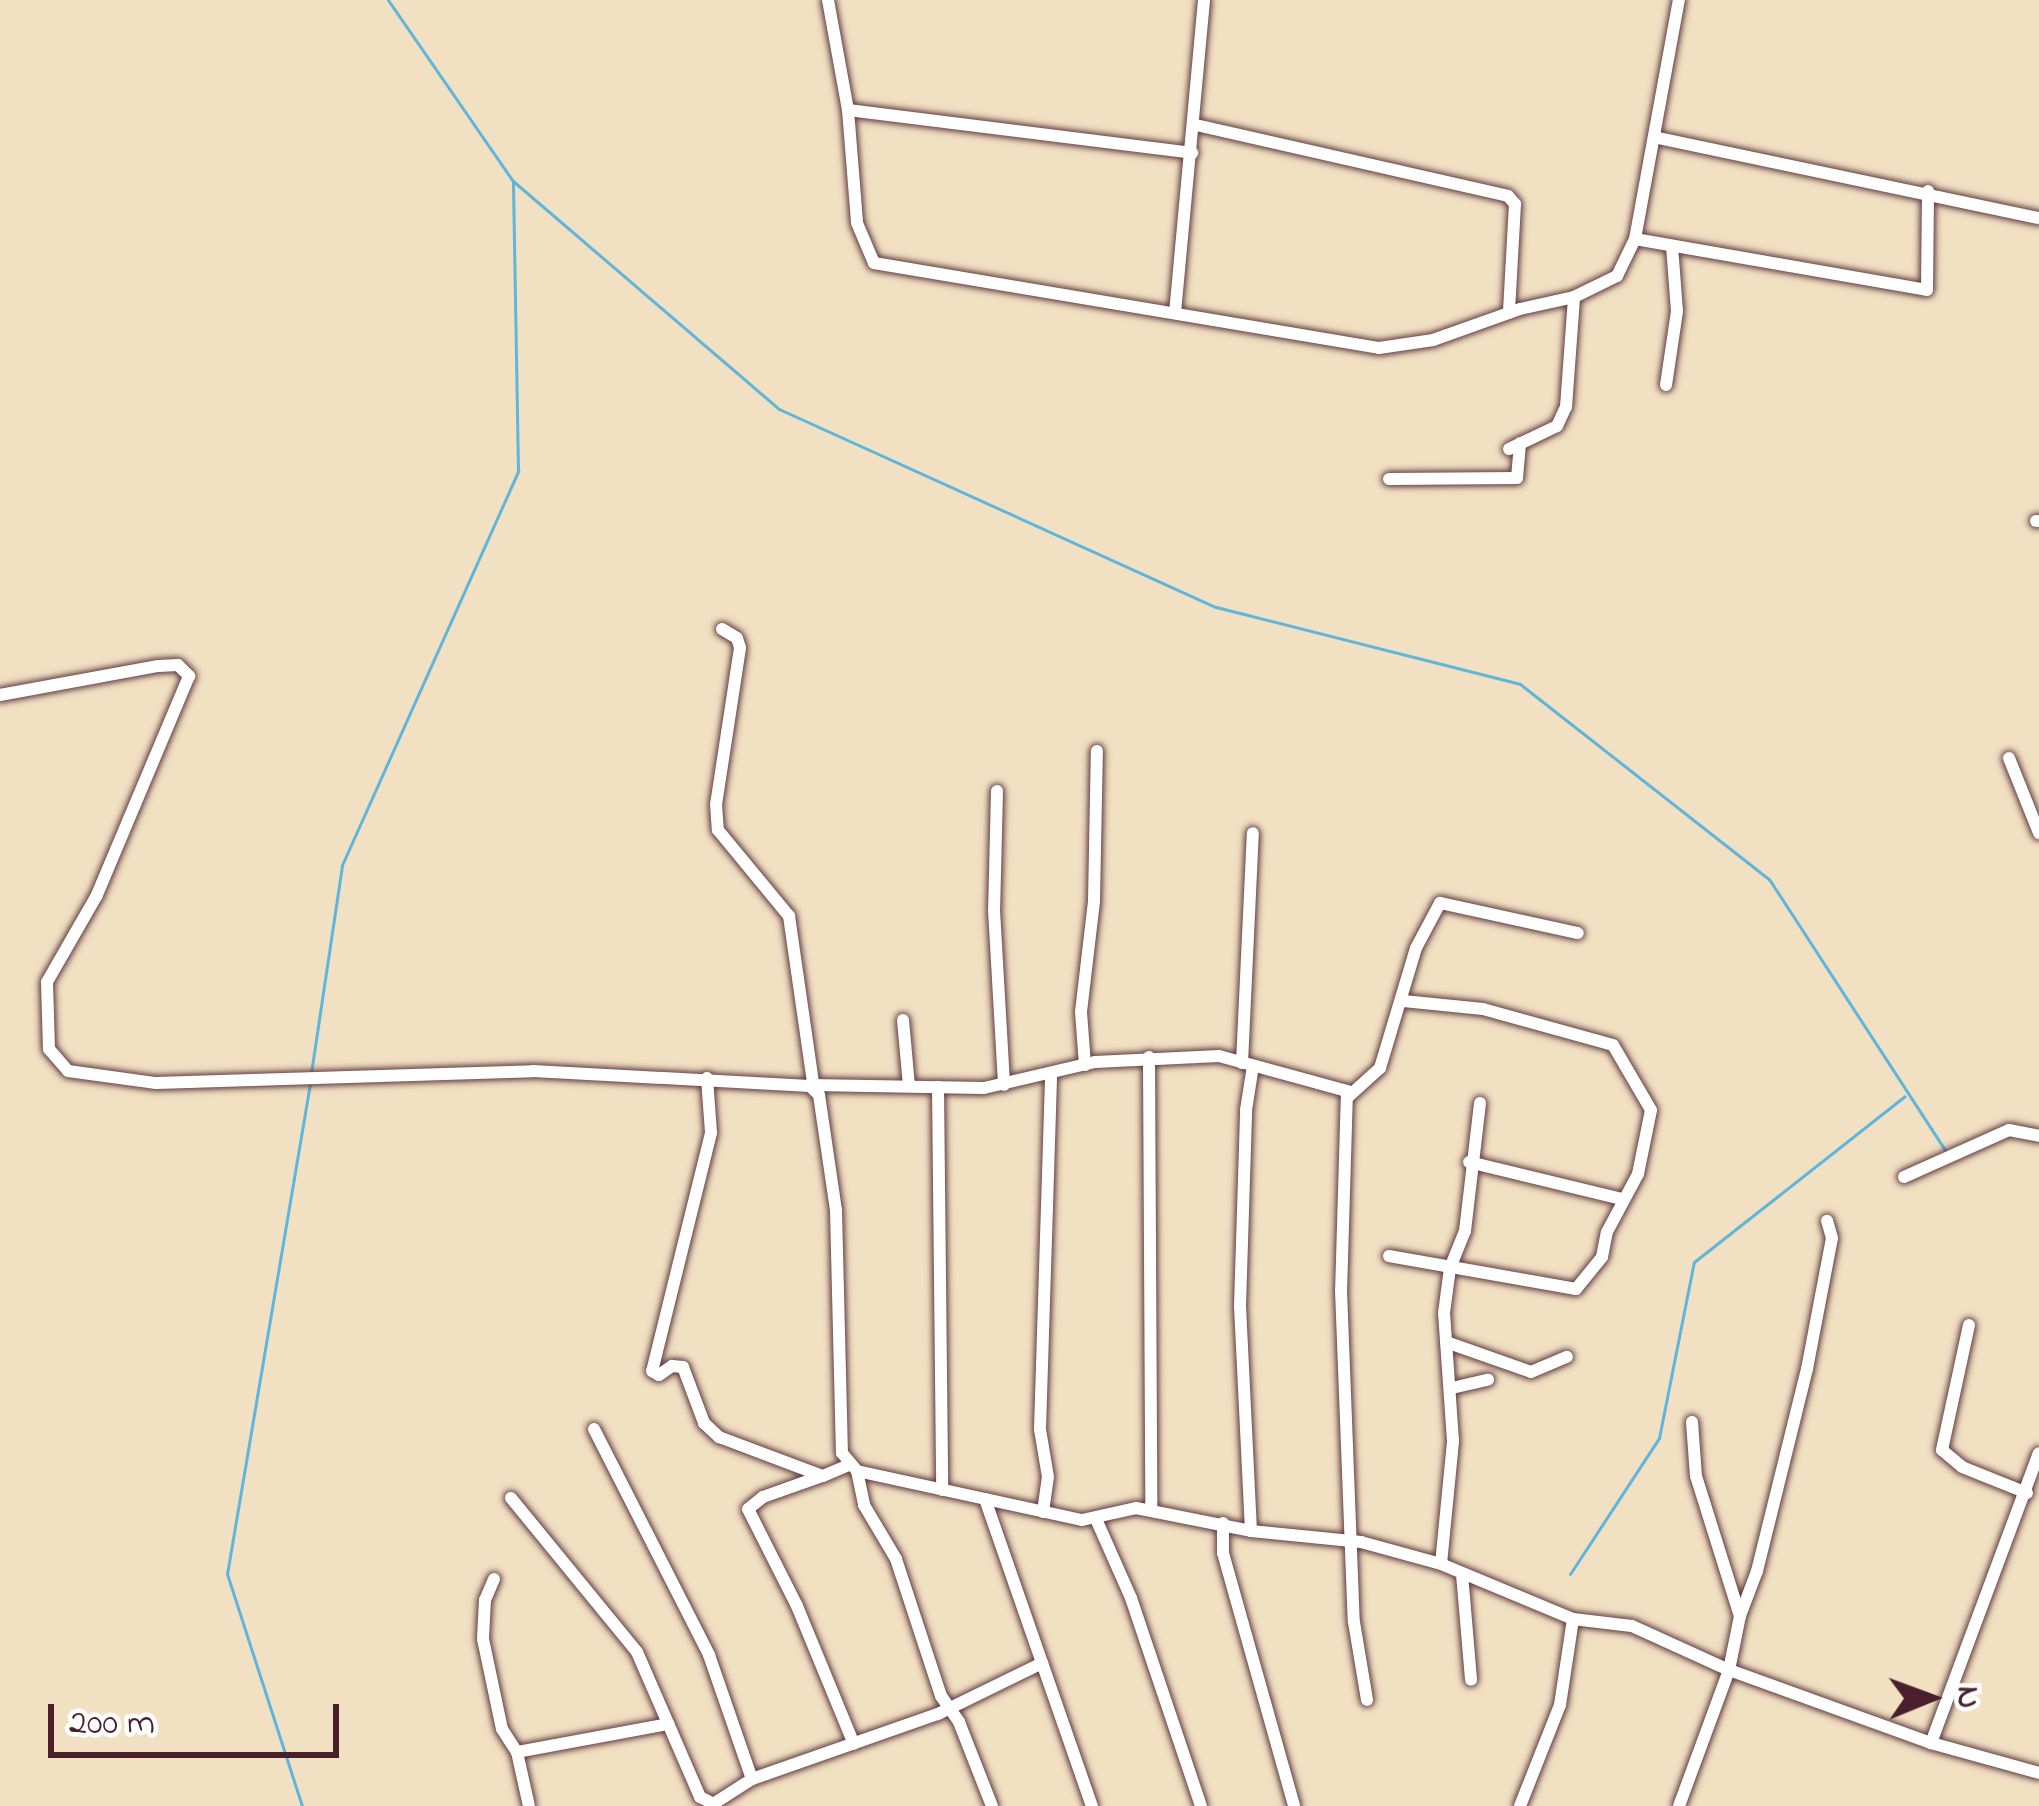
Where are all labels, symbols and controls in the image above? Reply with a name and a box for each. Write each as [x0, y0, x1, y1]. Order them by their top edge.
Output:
north arrow [1871, 1638, 1991, 1758]
scale bar [54, 1680, 345, 1754]
text: N [1943, 1686, 1991, 1709]
text: 200 m [69, 1698, 155, 1751]

